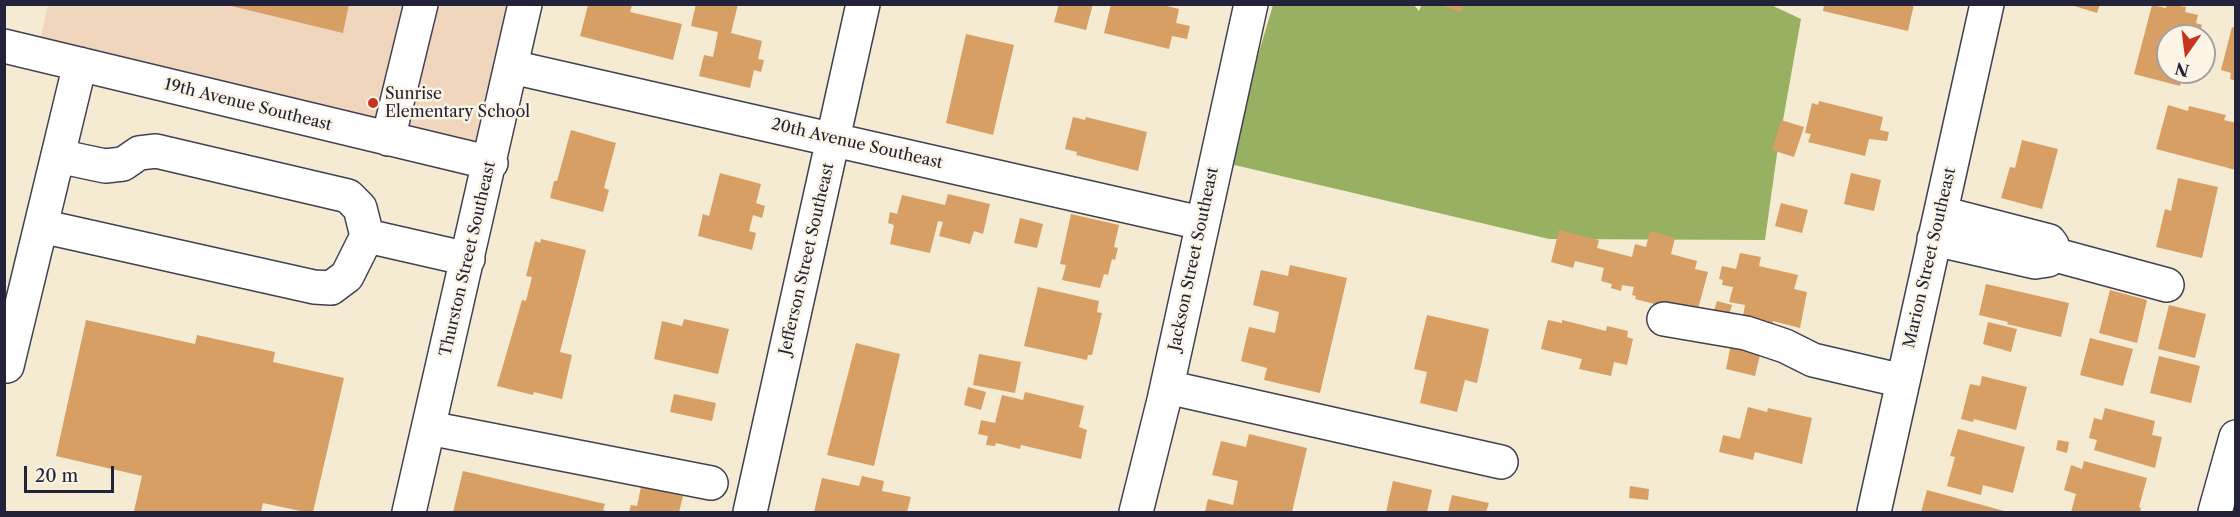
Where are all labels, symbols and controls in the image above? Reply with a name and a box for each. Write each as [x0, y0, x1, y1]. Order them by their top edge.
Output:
north arrow [2156, 24, 2216, 84]
text: N [2173, 58, 2191, 81]
street label: 19th Avenue Southeast [162, 75, 334, 135]
place label: Sunrise Elementary School [385, 84, 530, 122]
marker: Sunrise Elementary School [366, 96, 380, 110]
street label: 20th Avenue Southeast [769, 115, 945, 173]
street label: Thurston Street Southeast [436, 160, 500, 358]
street label: Jefferson Street Southeast [776, 161, 838, 357]
street label: Jackson Street Southeast [1165, 166, 1223, 352]
street label: Marion Street Southeast [1900, 166, 1960, 350]
scale bar [27, 454, 117, 492]
text: 20 m [35, 465, 78, 487]

